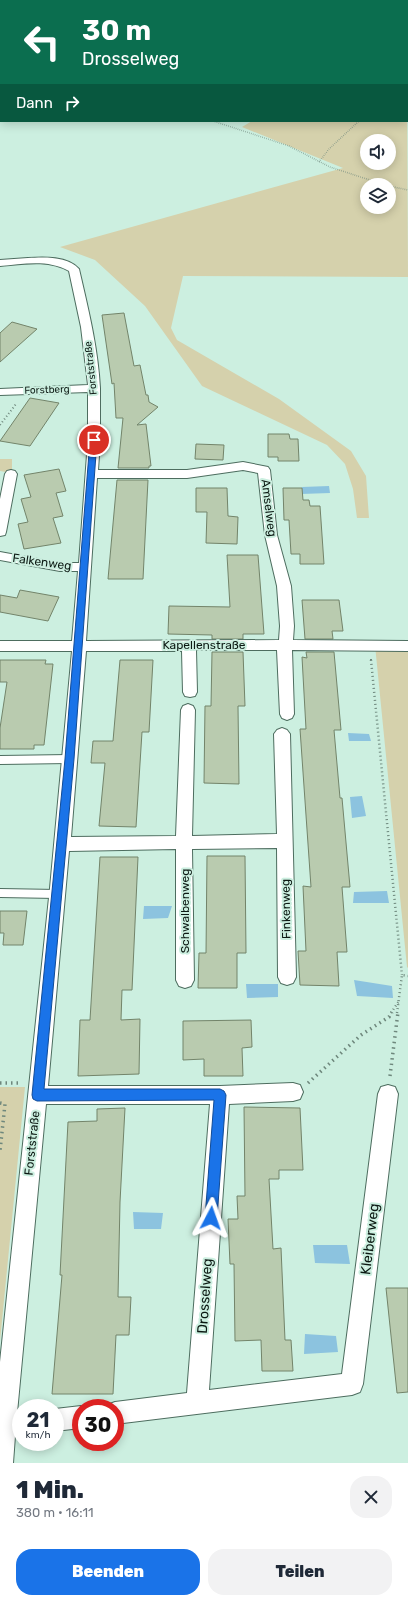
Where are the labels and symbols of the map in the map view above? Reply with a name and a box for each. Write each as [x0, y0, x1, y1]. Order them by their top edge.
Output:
street label: Forststraße [82, 340, 100, 395]
street label: Forstberg [24, 383, 70, 397]
pin [77, 423, 111, 457]
street label: Amselweg [259, 478, 279, 538]
street label: Falkenweg [12, 551, 72, 573]
street label: Kapellenstraße [162, 638, 246, 652]
street label: Schwalbenweg [178, 869, 192, 953]
street label: Finkenweg [278, 879, 294, 939]
street label: Forststraße [22, 1110, 42, 1176]
position arrow [190, 1197, 232, 1239]
street label: Kleiberweg [357, 1202, 383, 1276]
street label: Drosselweg [194, 1258, 216, 1334]
speed limit sign: 30 [72, 1399, 124, 1451]

